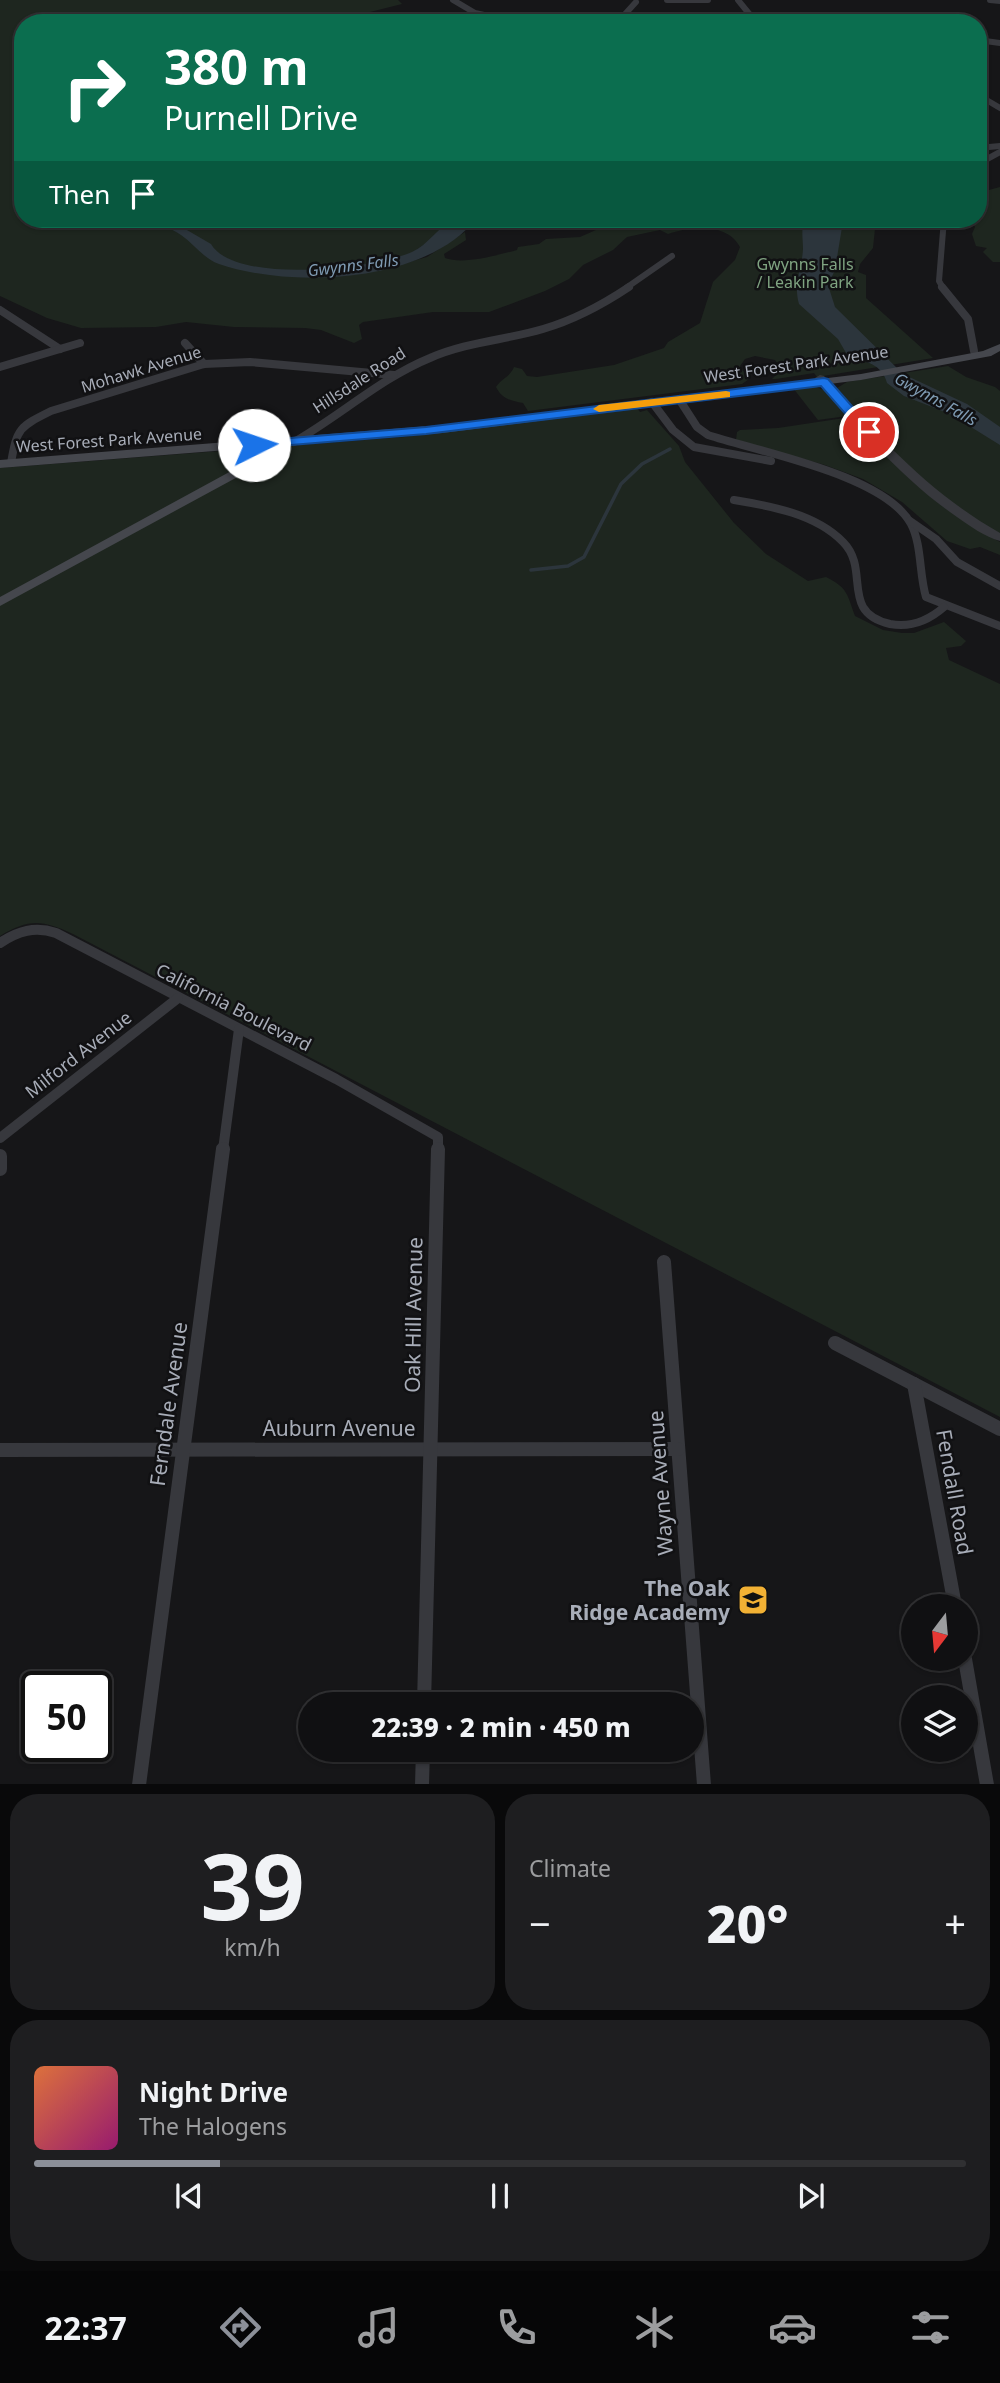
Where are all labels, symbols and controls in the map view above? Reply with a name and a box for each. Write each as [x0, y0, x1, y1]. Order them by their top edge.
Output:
text: 380 m [164, 33, 309, 99]
icon: right [49, 42, 140, 133]
text: Purnell Drive [164, 96, 358, 139]
icon: arrive [124, 175, 162, 213]
text: Then [49, 176, 110, 212]
water label: Gwynns Falls [306, 249, 400, 281]
park label: Gwynns Falls / Leakin Park [756, 253, 854, 293]
street label: Mohawk Avenue [78, 340, 204, 398]
street label: West Forest Park Avenue [702, 340, 890, 388]
street label: Hillsdale Road [308, 342, 410, 418]
water label: Gwynns Falls [891, 367, 981, 431]
pin [839, 402, 899, 462]
position arrow [217, 408, 291, 482]
icon: arrive [850, 413, 888, 451]
street label: West Forest Park Avenue [15, 423, 203, 457]
street label: California Boulevard [152, 957, 316, 1057]
street label: Milford Avenue [20, 1005, 136, 1103]
street label: Oak Hill Avenue [398, 1237, 428, 1393]
street label: Ferndale Avenue [143, 1320, 193, 1488]
street label: Wayne Avenue [641, 1409, 679, 1557]
street label: Auburn Avenue [262, 1414, 416, 1442]
street label: Fendall Road [930, 1427, 980, 1557]
place label: The Oak Ridge Academy [569, 1574, 731, 1626]
school or university icon: The Oak Ridge Academy [736, 1583, 770, 1617]
north arrow [901, 1594, 978, 1671]
map controls [901, 1594, 978, 1762]
speed limit sign: 50 [21, 1671, 112, 1762]
button: layers [901, 1685, 978, 1762]
text: 22:39 · 2 min · 450 m [371, 1709, 631, 1745]
text: 39 [200, 1823, 305, 1947]
text: Climate [529, 1852, 611, 1884]
text: 20° [706, 1887, 789, 1958]
text: − [529, 1897, 551, 1949]
text: + [944, 1897, 966, 1949]
text: km/h [224, 1931, 281, 1963]
text: Night Drive [139, 2074, 288, 2110]
text: The Halogens [139, 2110, 287, 2142]
icon: previous [170, 2177, 208, 2215]
icon: pause [481, 2177, 519, 2215]
icon: next [792, 2177, 830, 2215]
icon: directions [216, 2303, 265, 2352]
icon: music [354, 2303, 403, 2352]
icon: phone [492, 2303, 541, 2352]
icon: climate [630, 2303, 679, 2352]
icon: car [768, 2303, 817, 2352]
icon: filters [906, 2303, 955, 2352]
text: 22:37 [45, 2306, 127, 2349]

